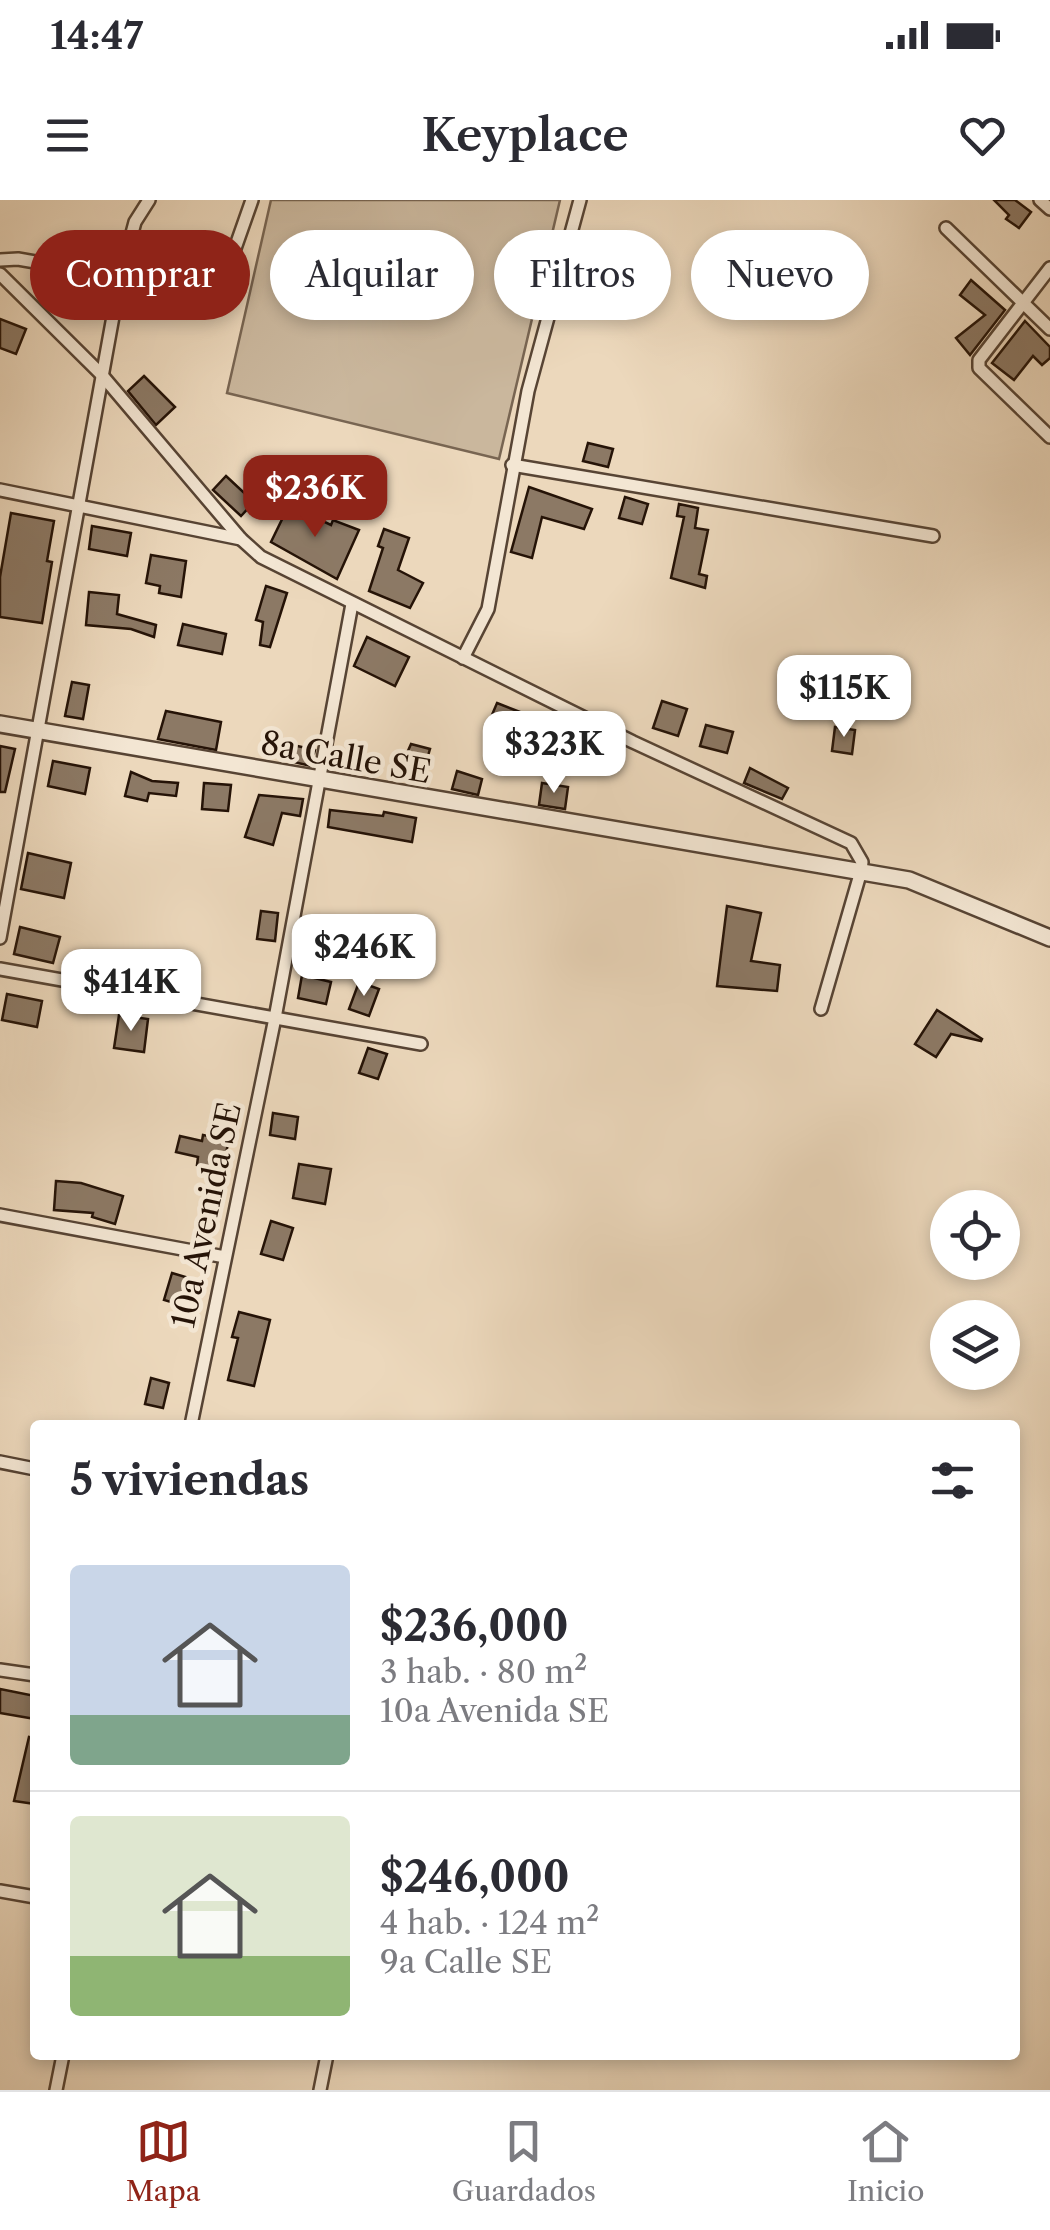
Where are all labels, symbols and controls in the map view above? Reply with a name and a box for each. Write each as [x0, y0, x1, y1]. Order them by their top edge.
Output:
text: 14:47 [50, 12, 143, 59]
text: Keyplace [421, 107, 629, 163]
icon: menu [40, 108, 95, 163]
icon: heart [955, 108, 1010, 163]
chip: Comprar [30, 230, 250, 320]
chip: Alquilar [270, 230, 474, 320]
chip: Filtros [494, 230, 671, 320]
chip: Nuevo [691, 230, 869, 320]
pin: $236K [245, 455, 385, 540]
text: $236K [265, 468, 365, 507]
pin: $115K [774, 655, 914, 740]
text: $115K [799, 668, 889, 707]
pin: $323K [484, 711, 624, 796]
street label: 8a Calle SE [258, 723, 434, 791]
text: $323K [505, 724, 603, 763]
pin: $246K [294, 914, 434, 999]
text: $246K [314, 927, 414, 966]
pin: $414K [61, 949, 201, 1034]
text: $414K [83, 962, 179, 1001]
street label: 10a Avenida SE [163, 1099, 249, 1331]
map controls [930, 1190, 1020, 1390]
button: locate [930, 1190, 1020, 1280]
button: layers [930, 1300, 1020, 1390]
icon: filters [925, 1453, 980, 1508]
text: 5 viviendas [70, 1454, 309, 1506]
text: $236,000 [380, 1600, 568, 1652]
icon: home [150, 1605, 270, 1725]
text: 3 hab. · 80 m² [380, 1652, 587, 1691]
text: 10a Avenida SE [380, 1691, 609, 1730]
text: $246,000 [380, 1851, 570, 1903]
icon: home [150, 1856, 270, 1976]
text: 4 hab. · 124 m² [380, 1903, 599, 1942]
text: 9a Calle SE [380, 1942, 552, 1981]
tab: Mapa [126, 2114, 201, 2208]
tab: Guardados [452, 2114, 596, 2208]
tab: Inicio [847, 2114, 924, 2208]

